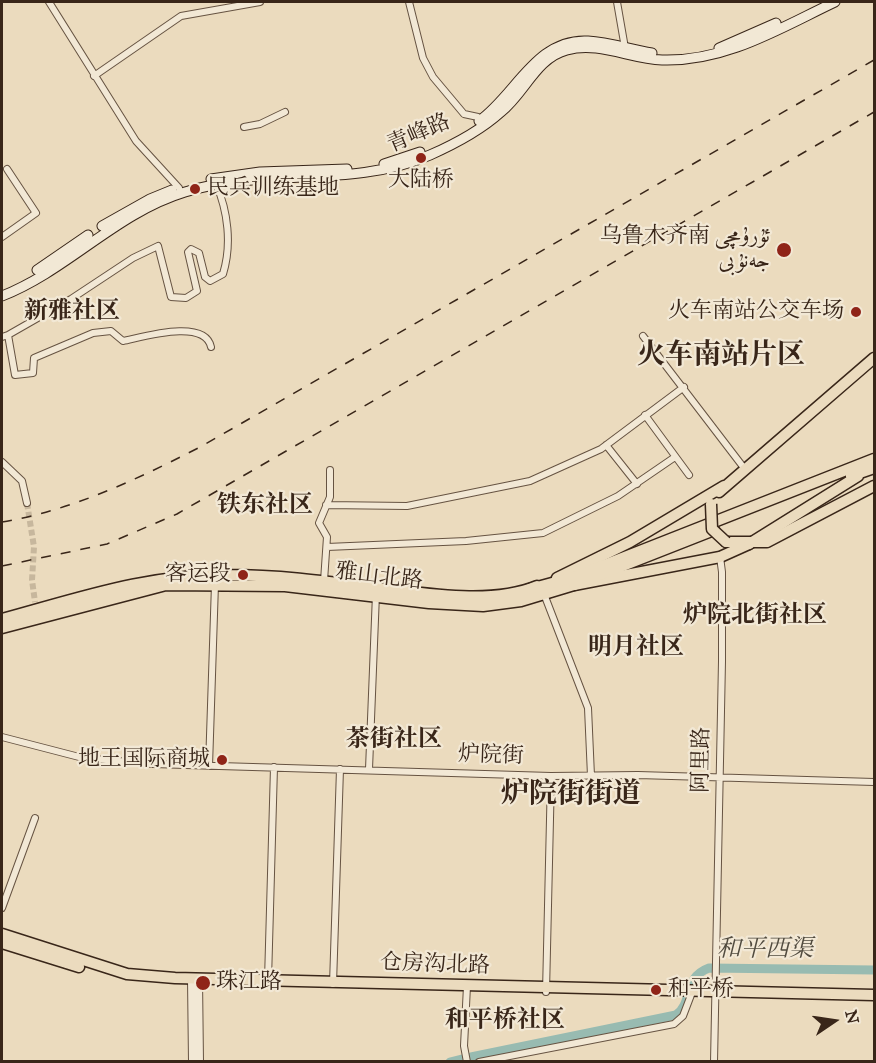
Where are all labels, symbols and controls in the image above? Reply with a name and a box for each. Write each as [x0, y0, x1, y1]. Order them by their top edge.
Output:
street label: 青峰路 [383, 109, 455, 159]
marker: 大陆桥 [414, 151, 428, 165]
place label: 大陆桥 [388, 168, 454, 194]
place label: 民兵训练基地 [207, 176, 339, 202]
marker: 民兵训练基地 [188, 182, 202, 196]
place label: 乌鲁木齐南 ئۇرۇمچى جەنۇبى [600, 224, 770, 276]
marker: 乌鲁木齐南 ئۇرۇمچى جەنۇبى [775, 241, 793, 259]
district label: 新雅社区 [24, 298, 120, 326]
place label: 火车南站公交车场 [668, 299, 844, 325]
marker: 火车南站公交车场 [849, 305, 863, 319]
district label: 火车南站片区 [637, 339, 805, 373]
district label: 铁东社区 [217, 492, 313, 520]
street label: 雅山北路 [334, 559, 424, 595]
place label: 客运段 [165, 562, 231, 588]
marker: 客运段 [236, 568, 250, 582]
district label: 炉院北街社区 [683, 602, 827, 630]
district label: 明月社区 [588, 634, 684, 662]
district label: 茶街社区 [346, 726, 442, 754]
street label: 阿里路 [688, 727, 716, 793]
street label: 炉院街 [458, 742, 524, 770]
place label: 地王国际商城 [78, 747, 210, 773]
marker: 地王国际商城 [215, 753, 229, 767]
district label: 炉院街街道 [501, 778, 641, 812]
water label: 和平西渠 [717, 936, 813, 964]
street label: 仓房沟北路 [380, 950, 490, 980]
place label: 珠江路 [216, 970, 282, 996]
marker: 珠江路 [194, 974, 212, 992]
place label: 和平桥 [668, 977, 734, 1003]
marker: 和平桥 [649, 983, 663, 997]
north arrow [804, 991, 864, 1051]
district label: 和平桥社区 [445, 1007, 565, 1035]
text: N [841, 1008, 863, 1026]

